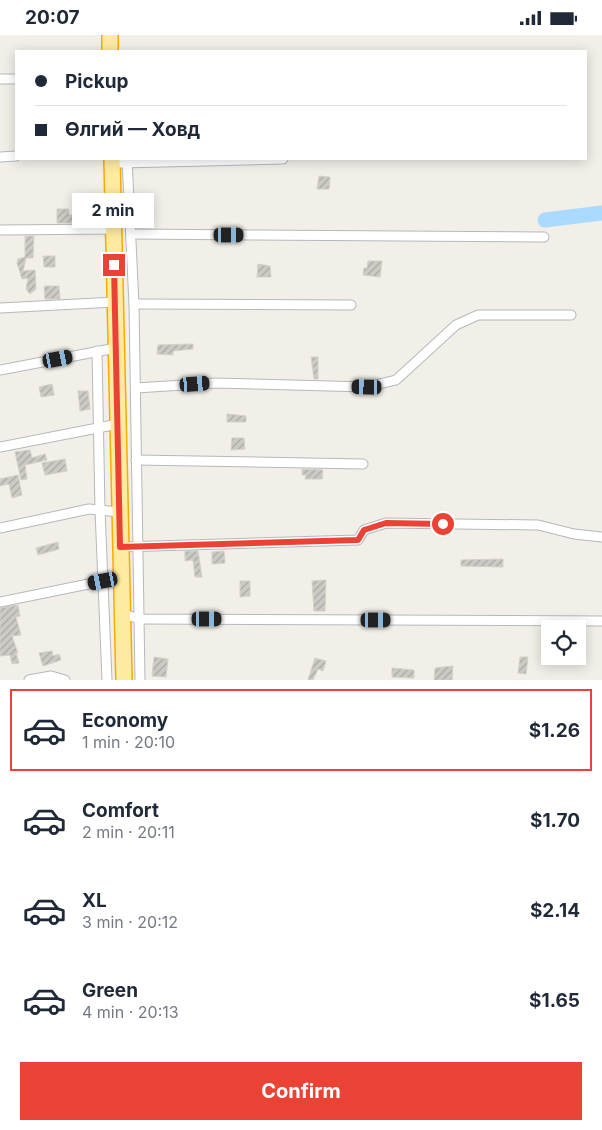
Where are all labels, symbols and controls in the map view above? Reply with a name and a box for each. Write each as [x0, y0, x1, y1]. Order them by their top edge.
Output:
text: 20:07 [25, 6, 80, 29]
text: Pickup [65, 70, 128, 93]
text: Өлгий — Ховд [65, 118, 200, 141]
callout: 2 min [73, 193, 155, 227]
text: 2 min [92, 200, 134, 220]
car [214, 228, 244, 243]
route end [103, 254, 125, 276]
car [41, 349, 74, 369]
car [179, 375, 210, 393]
car [351, 379, 382, 395]
route start [432, 513, 454, 535]
car [86, 571, 119, 591]
car [192, 612, 222, 627]
car [361, 613, 391, 628]
map controls [541, 620, 586, 665]
button: locate [541, 620, 586, 665]
icon: car [22, 708, 67, 753]
text: Economy [82, 709, 168, 732]
text: $1.26 [529, 719, 580, 742]
text: 1 min · 20:10 [82, 732, 175, 752]
icon: car [22, 798, 67, 843]
text: Comfort [82, 799, 159, 822]
text: $1.70 [530, 809, 580, 832]
text: 2 min · 20:11 [82, 822, 175, 842]
icon: car [22, 888, 67, 933]
text: XL [82, 889, 107, 912]
text: $2.14 [530, 899, 580, 922]
text: 3 min · 20:12 [82, 912, 178, 932]
icon: car [22, 978, 67, 1023]
text: Green [82, 979, 138, 1002]
text: $1.65 [529, 989, 580, 1012]
text: 4 min · 20:13 [82, 1002, 179, 1022]
button: Confirm [20, 1062, 582, 1120]

